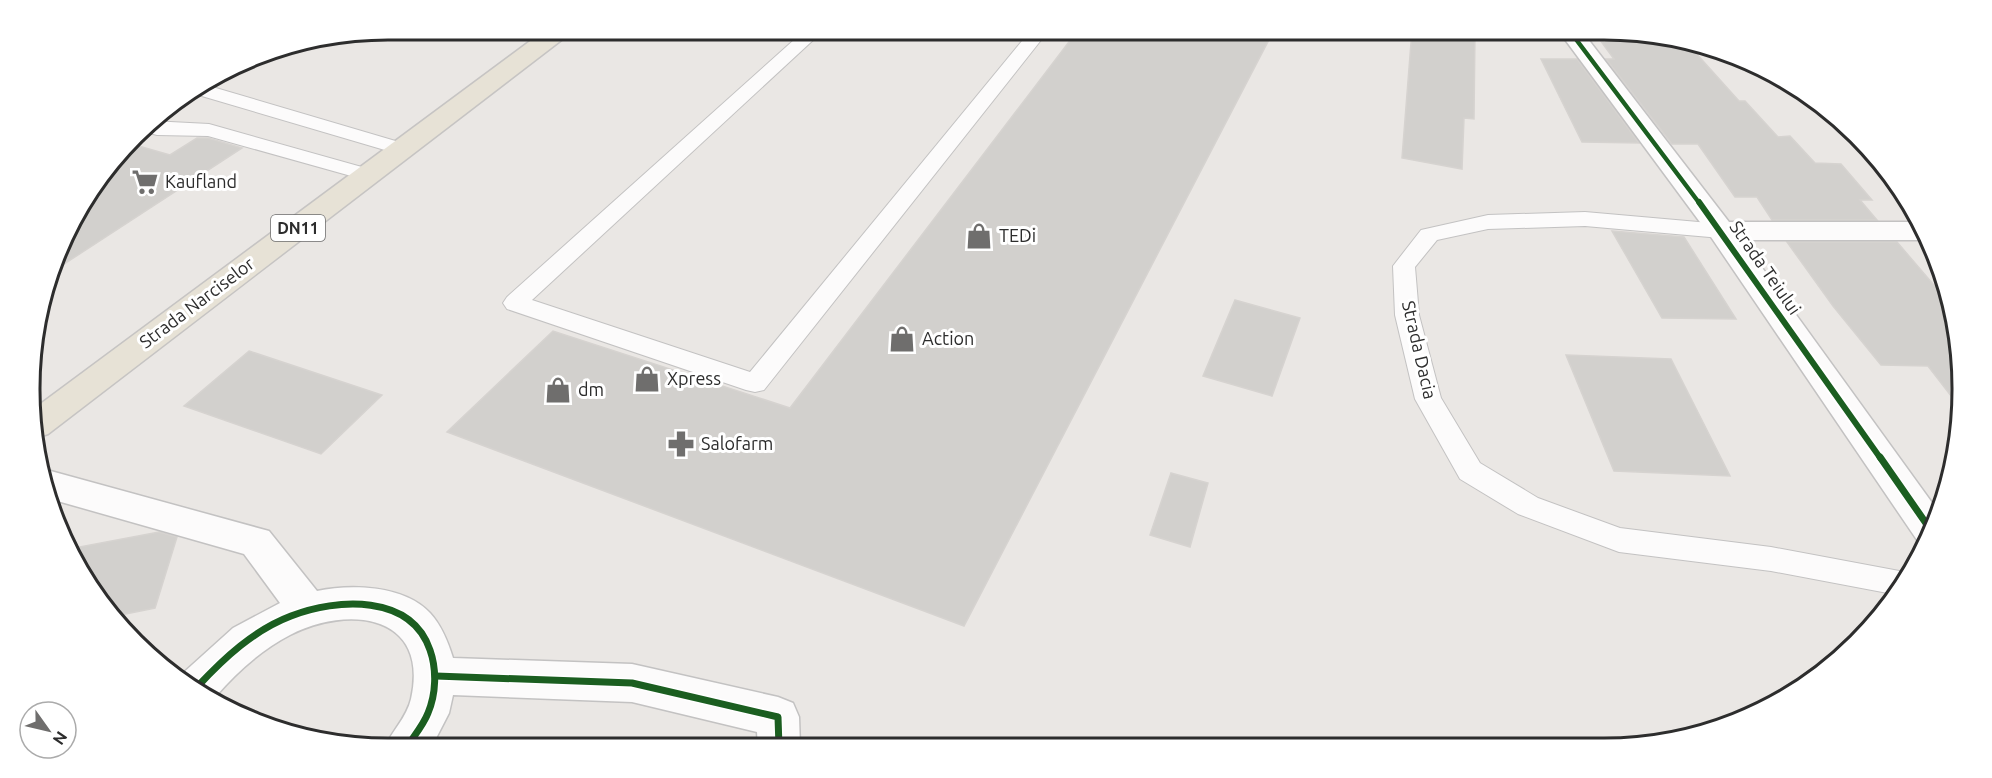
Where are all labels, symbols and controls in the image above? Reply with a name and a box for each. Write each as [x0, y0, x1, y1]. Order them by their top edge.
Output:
supermarket icon: Kaufland [130, 167, 160, 197]
place label: Kaufland [165, 171, 237, 191]
road number: DN11 [271, 215, 325, 241]
street label: Strada Teiului [1726, 217, 1805, 318]
shop icon: TEDi [964, 221, 994, 251]
place label: TEDi [999, 225, 1036, 245]
street label: Strada Narciselor [135, 253, 258, 352]
street label: Strada Dacia [1399, 299, 1441, 401]
shop icon: Action [887, 324, 917, 354]
place label: Action [922, 328, 974, 348]
shop icon: Xpress [632, 364, 662, 394]
place label: Xpress [667, 368, 721, 388]
shop icon: dm [543, 375, 573, 405]
place label: dm [578, 379, 604, 399]
pharmacy icon: Salofarm [666, 429, 696, 459]
place label: Salofarm [701, 433, 773, 453]
north arrow [18, 700, 78, 760]
text: N [50, 728, 71, 748]

